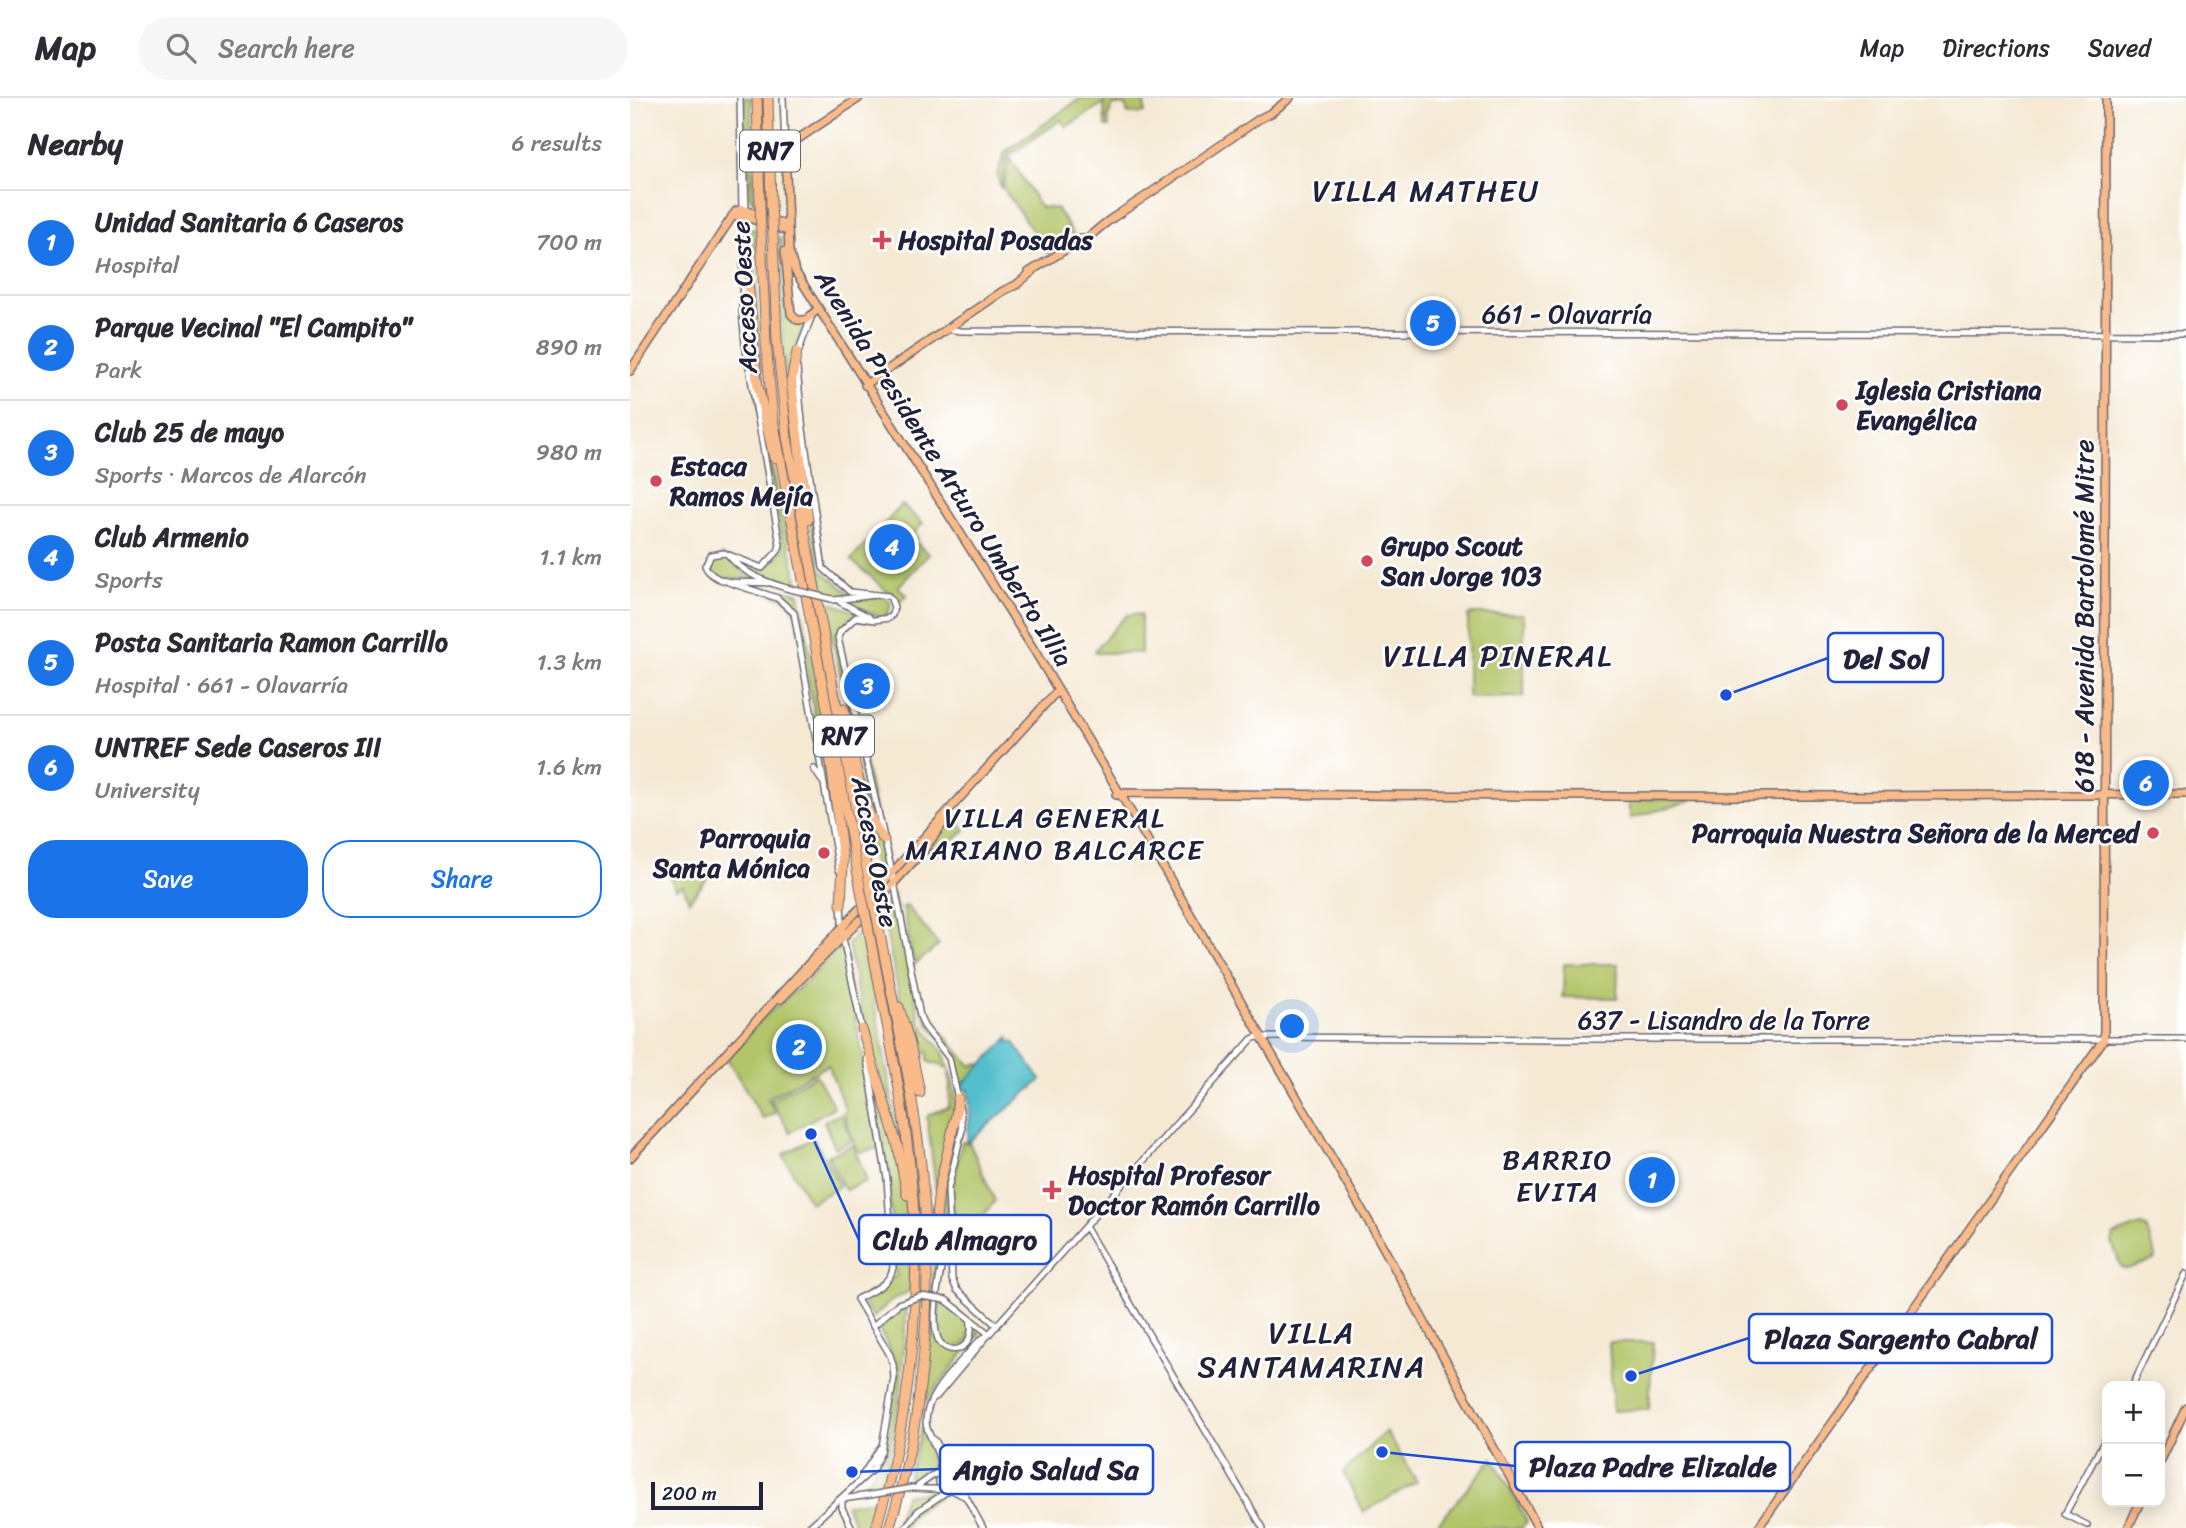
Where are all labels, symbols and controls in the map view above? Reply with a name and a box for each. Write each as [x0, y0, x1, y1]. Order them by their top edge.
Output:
search box [138, 17, 628, 80]
text: Map [35, 19, 96, 77]
text: Search here [218, 25, 355, 71]
text: Map [1860, 27, 1904, 69]
text: Directions [1942, 27, 2050, 69]
text: Saved [2088, 27, 2151, 69]
icon: search [162, 29, 200, 67]
text: Nearby [28, 117, 123, 171]
text: 6 results [512, 123, 602, 164]
road number: RN7 [740, 130, 800, 172]
district label: VILLA MATHEU [1312, 164, 1540, 218]
text: Unidad Sanitaria 6 Caseros [95, 199, 403, 245]
place label: Hospital Posadas [898, 217, 1094, 263]
street label: Acceso Oeste [717, 219, 771, 376]
text: 1 [46, 222, 56, 263]
text: 700 m [536, 222, 602, 263]
marker: Hospital Posadas [872, 230, 892, 250]
text: Hospital [95, 245, 179, 286]
street label: Avenida Presidente Arturo Umberto Illia [801, 259, 1086, 676]
street label: 661 - Olavarría [1482, 291, 1652, 337]
pin: 5 [1410, 297, 1456, 349]
text: Parque Vecinal "El Campito" [95, 304, 412, 350]
text: 2 [44, 327, 58, 368]
text: 890 m [536, 327, 602, 368]
text: Park [95, 350, 142, 391]
place label: Iglesia Cristiana Evangélica [1854, 367, 2042, 443]
marker: Iglesia Cristiana Evangélica [1834, 397, 1850, 413]
text: Club 25 de mayo [95, 409, 284, 455]
text: 3 [45, 432, 57, 473]
text: 980 m [536, 432, 602, 473]
street label: 618 - Avenida Bartolomé Mitre [2061, 439, 2107, 793]
place label: Estaca Ramos Mejía [669, 443, 813, 519]
text: Sports · Marcos de Alarcón [95, 455, 366, 496]
marker: Estaca Ramos Mejía [648, 473, 664, 489]
text: Club Armenio [95, 514, 249, 560]
pin: 4 [869, 521, 915, 573]
place label: Grupo Scout San Jorge 103 [1380, 523, 1542, 599]
text: 4 [44, 537, 58, 578]
text: 1.1 km [539, 537, 602, 578]
marker: Grupo Scout San Jorge 103 [1359, 553, 1375, 569]
text: Sports [95, 560, 163, 601]
text: Posta Sanitaria Ramon Carrillo [95, 619, 448, 665]
district label: VILLA PINERAL [1383, 629, 1613, 683]
callout: Del Sol [1828, 633, 1943, 682]
text: Del Sol [1843, 634, 1930, 683]
text: 5 [44, 642, 58, 683]
text: 1.3 km [537, 642, 602, 683]
pin: 3 [844, 660, 890, 712]
text: Hospital · 661 - Olavarría [95, 665, 348, 706]
road number: RN7 [814, 716, 874, 756]
text: UNTREF Sede Caseros III [95, 724, 381, 770]
text: 6 [44, 747, 58, 788]
text: 1.6 km [536, 747, 602, 788]
pin: 6 [2123, 757, 2169, 809]
text: University [95, 770, 200, 811]
street label: Acceso Oeste [838, 772, 912, 932]
district label: VILLA GENERAL MARIANO BALCARCE [905, 793, 1205, 874]
place label: Parroquia Nuestra Señora de la Merced [1692, 810, 2141, 856]
place label: Parroquia Santa Mónica [652, 815, 811, 891]
marker: Parroquia Nuestra Señora de la Merced [2145, 825, 2161, 841]
button: Save [28, 840, 308, 918]
button: Share [322, 840, 602, 918]
marker: Parroquia Santa Mónica [816, 845, 832, 861]
street label: 637 - Lisandro de la Torre [1578, 997, 1870, 1043]
your location [1275, 1009, 1309, 1043]
pin: 2 [776, 1021, 822, 1073]
district label: BARRIO EVITA [1502, 1135, 1614, 1216]
place label: Hospital Profesor Doctor Ramón Carrillo [1068, 1152, 1320, 1228]
pin: 1 [1629, 1154, 1675, 1206]
marker: Hospital Profesor Doctor Ramón Carrillo [1042, 1180, 1062, 1200]
callout: Club Almagro [859, 1215, 1051, 1264]
text: Club Almagro [872, 1215, 1037, 1264]
district label: VILLA SANTAMARINA [1198, 1306, 1426, 1394]
callout: Plaza Sargento Cabral [1749, 1314, 2052, 1363]
text: Plaza Sargento Cabral [1764, 1314, 2039, 1363]
map controls [2102, 1381, 2165, 1507]
button: + [2102, 1381, 2165, 1444]
callout: Plaza Padre Elizalde [1515, 1442, 1790, 1491]
text: Plaza Padre Elizalde [1529, 1442, 1778, 1491]
button: − [2102, 1444, 2165, 1507]
callout: Angio Salud Sa [940, 1445, 1153, 1494]
text: Angio Salud Sa [952, 1445, 1140, 1494]
text: 200 m [662, 1477, 717, 1510]
scale bar [651, 1479, 763, 1511]

